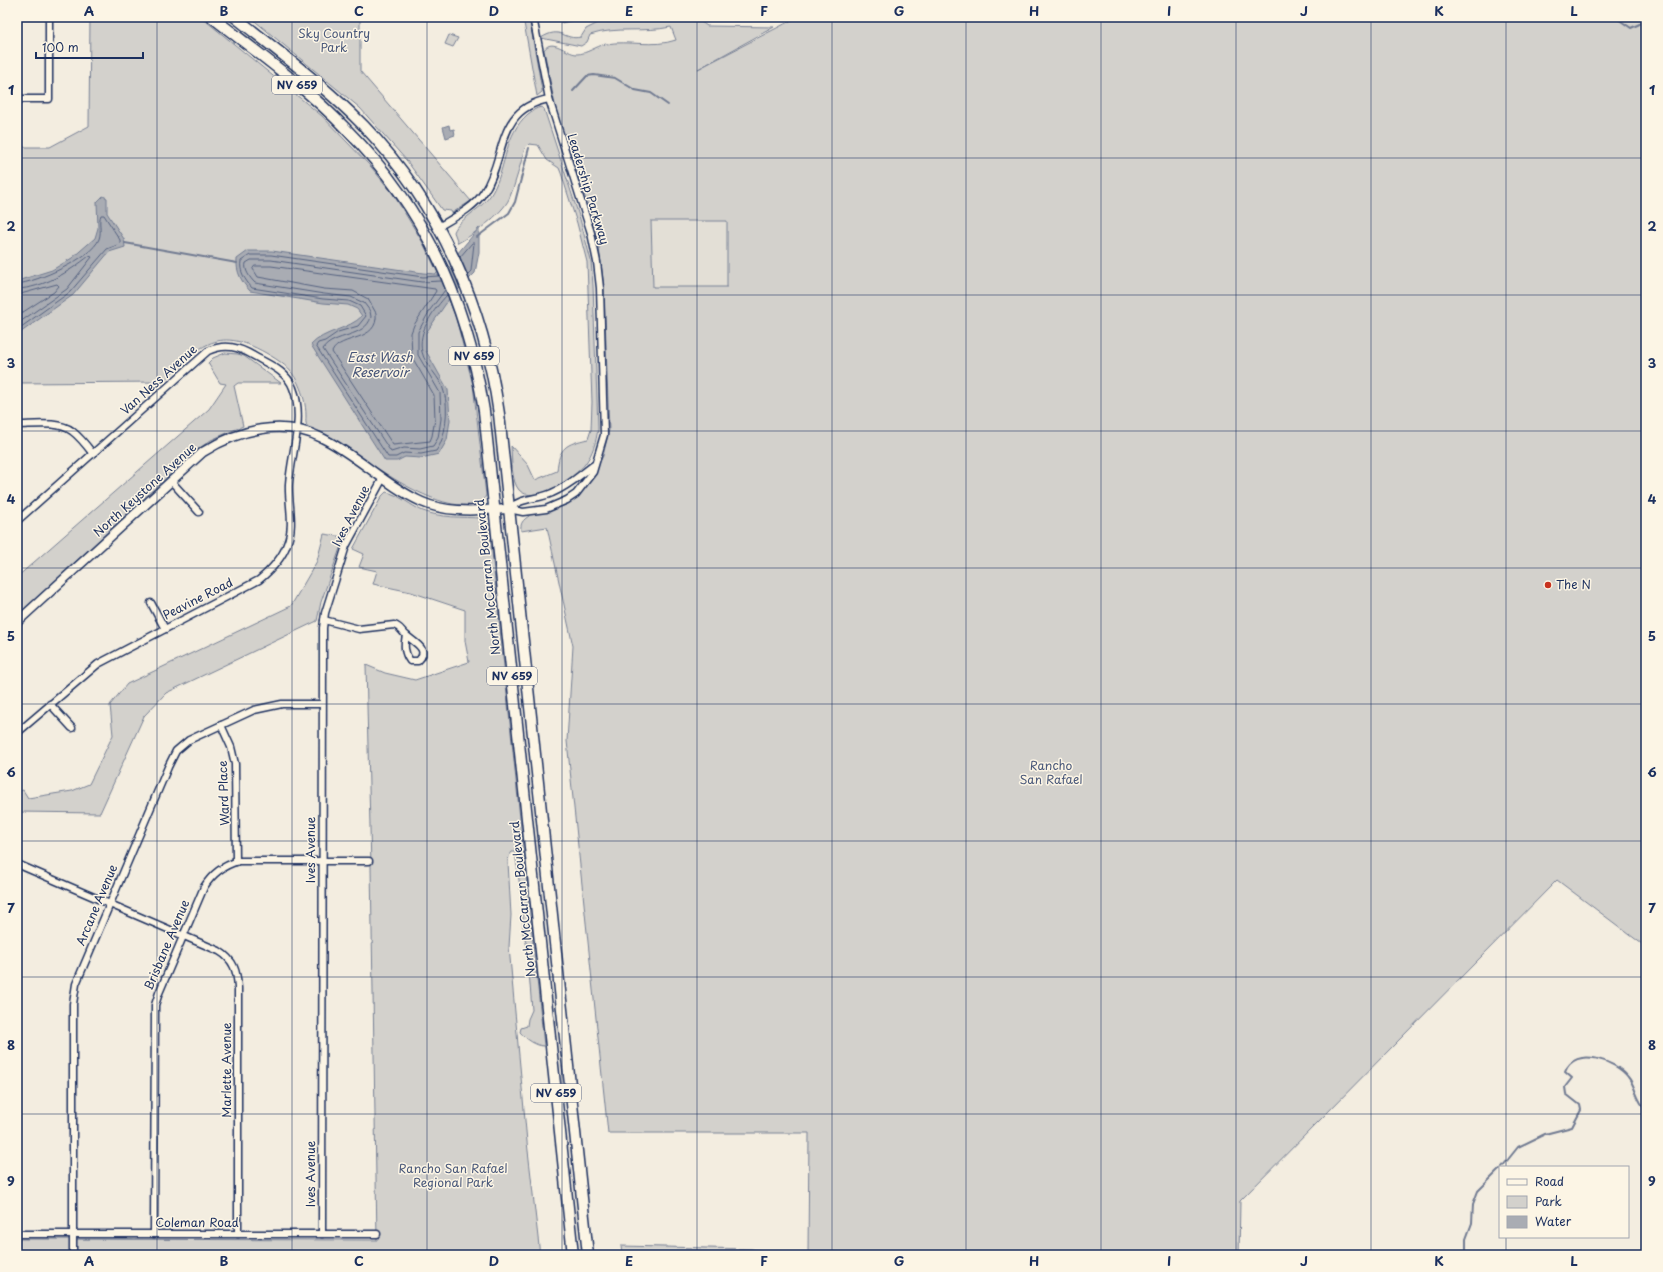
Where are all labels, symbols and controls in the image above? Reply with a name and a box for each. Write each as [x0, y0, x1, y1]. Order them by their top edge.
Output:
text: A [84, 1, 94, 20]
text: B [220, 1, 229, 20]
text: C [354, 1, 364, 20]
text: D [489, 1, 499, 20]
text: E [625, 1, 633, 20]
text: F [760, 1, 768, 20]
text: G [894, 1, 904, 20]
text: H [1029, 1, 1039, 20]
text: I [1167, 1, 1171, 20]
text: J [1300, 1, 1308, 20]
text: K [1434, 1, 1444, 20]
text: L [1570, 1, 1578, 20]
park label: Sky Country Park [298, 24, 370, 56]
scale bar [36, 34, 143, 60]
text: 100 m [42, 38, 79, 56]
road number: NV 659 [272, 76, 322, 94]
text: 1 [8, 80, 14, 99]
text: 1 [1649, 80, 1655, 99]
street label: Leadership Parkway [563, 131, 614, 247]
text: 2 [6, 216, 16, 235]
text: 2 [1647, 216, 1657, 235]
street label: Van Ness Avenue [116, 340, 201, 419]
water label: East Wash Reservoir [347, 347, 413, 381]
road number: NV 659 [449, 347, 499, 365]
text: 3 [7, 353, 16, 372]
text: 3 [1648, 353, 1657, 372]
street label: North Keystone Avenue [89, 438, 200, 540]
street label: Ives Avenue [327, 481, 373, 549]
text: 4 [7, 489, 16, 508]
text: 4 [1648, 489, 1657, 508]
street label: North McCarran Boulevard [470, 498, 504, 656]
street label: Peavine Road [159, 573, 236, 623]
place label: The N [1556, 575, 1591, 593]
marker: The N [1543, 580, 1553, 590]
text: 5 [7, 626, 15, 645]
text: 5 [1648, 626, 1656, 645]
road number: NV 659 [487, 667, 537, 685]
park label: Rancho San Rafael [1020, 756, 1082, 788]
street label: Ward Place [213, 760, 233, 826]
text: 6 [6, 762, 16, 781]
text: 6 [1647, 762, 1657, 781]
street label: Ives Avenue [301, 816, 319, 883]
street label: North McCarran Boulevard [505, 820, 539, 978]
street label: Arcane Avenue [71, 861, 121, 948]
street label: Brisbane Avenue [139, 896, 193, 993]
text: 7 [7, 898, 15, 917]
text: 7 [1648, 898, 1656, 917]
street label: Marlette Avenue [217, 1022, 235, 1118]
text: 8 [7, 1035, 15, 1054]
text: 8 [1648, 1035, 1656, 1054]
road number: NV 659 [531, 1084, 581, 1102]
street label: Ives Avenue [301, 1140, 319, 1207]
park label: Rancho San Rafael Regional Park [399, 1159, 507, 1191]
legend [1499, 1166, 1629, 1238]
text: 9 [7, 1171, 15, 1190]
text: 9 [1648, 1171, 1656, 1190]
text: Road [1535, 1172, 1564, 1190]
text: Park [1535, 1192, 1562, 1210]
text: Water [1535, 1212, 1572, 1230]
street label: Coleman Road [155, 1213, 239, 1231]
text: A [84, 1251, 94, 1270]
text: B [220, 1251, 229, 1270]
text: C [354, 1251, 364, 1270]
text: D [489, 1251, 499, 1270]
text: E [625, 1251, 633, 1270]
text: F [760, 1251, 768, 1270]
text: G [894, 1251, 904, 1270]
text: H [1029, 1251, 1039, 1270]
text: I [1167, 1251, 1171, 1270]
text: J [1300, 1251, 1308, 1270]
text: K [1434, 1251, 1444, 1270]
text: L [1570, 1251, 1578, 1270]

